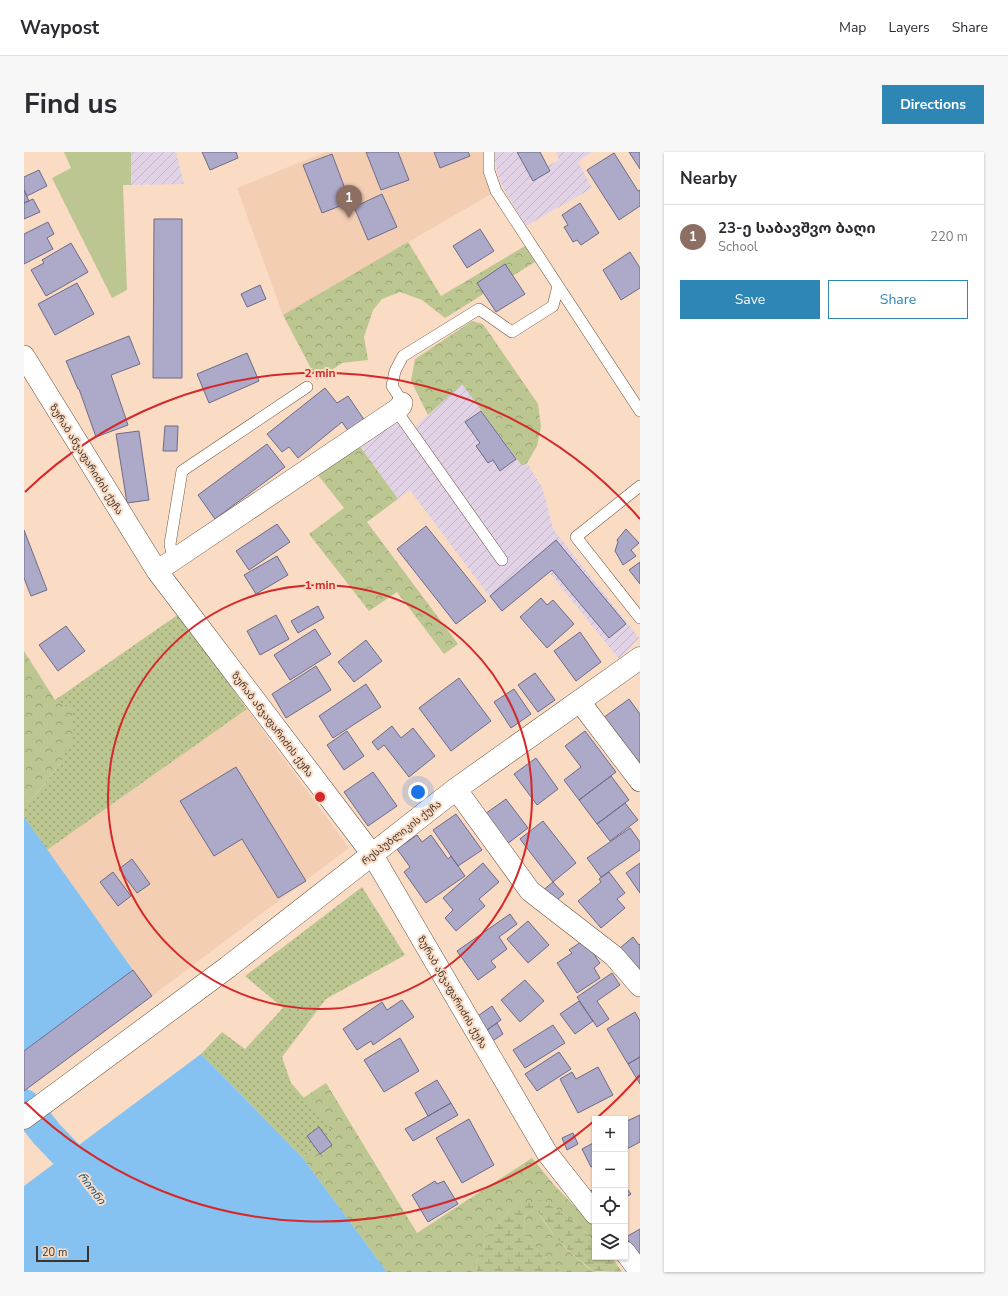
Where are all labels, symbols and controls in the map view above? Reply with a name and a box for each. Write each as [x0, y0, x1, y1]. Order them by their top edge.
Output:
text: Waypost [20, 15, 99, 41]
text: Map [839, 18, 866, 37]
text: Layers [888, 18, 930, 37]
text: Share [952, 18, 988, 37]
text: Find us [24, 85, 118, 123]
button: Directions [882, 85, 984, 124]
text: Nearby [680, 167, 737, 190]
pin: 1 [336, 185, 362, 218]
text: 23-ე საბავშვო ბაღი [718, 218, 876, 238]
text: 1 [689, 228, 697, 246]
text: 220 m [930, 228, 968, 246]
text: School [718, 238, 758, 256]
button: Save [680, 280, 820, 319]
button: Share [828, 280, 968, 319]
text: 2 min [304, 365, 336, 381]
street label: ზურაბ ანჯაფარიძის ქუჩა [46, 401, 126, 518]
text: 1 min [304, 577, 336, 593]
street label: ზურაბ ანჯაფარიძის ქუჩა [228, 669, 316, 780]
your location [408, 782, 428, 802]
centre of rings [313, 790, 327, 804]
street label: რესპუბლიკის ქუჩა [359, 797, 444, 868]
street label: ზურაბ ანჯაფარიძის ქუჩა [414, 933, 490, 1052]
map controls [592, 1116, 628, 1260]
button: + [592, 1116, 628, 1152]
button: − [592, 1152, 628, 1188]
water label: რიონი [74, 1169, 109, 1208]
button: locate [592, 1188, 628, 1224]
button: layers [592, 1224, 628, 1260]
scale bar [36, 1244, 89, 1263]
text: 20 m [42, 1245, 67, 1260]

